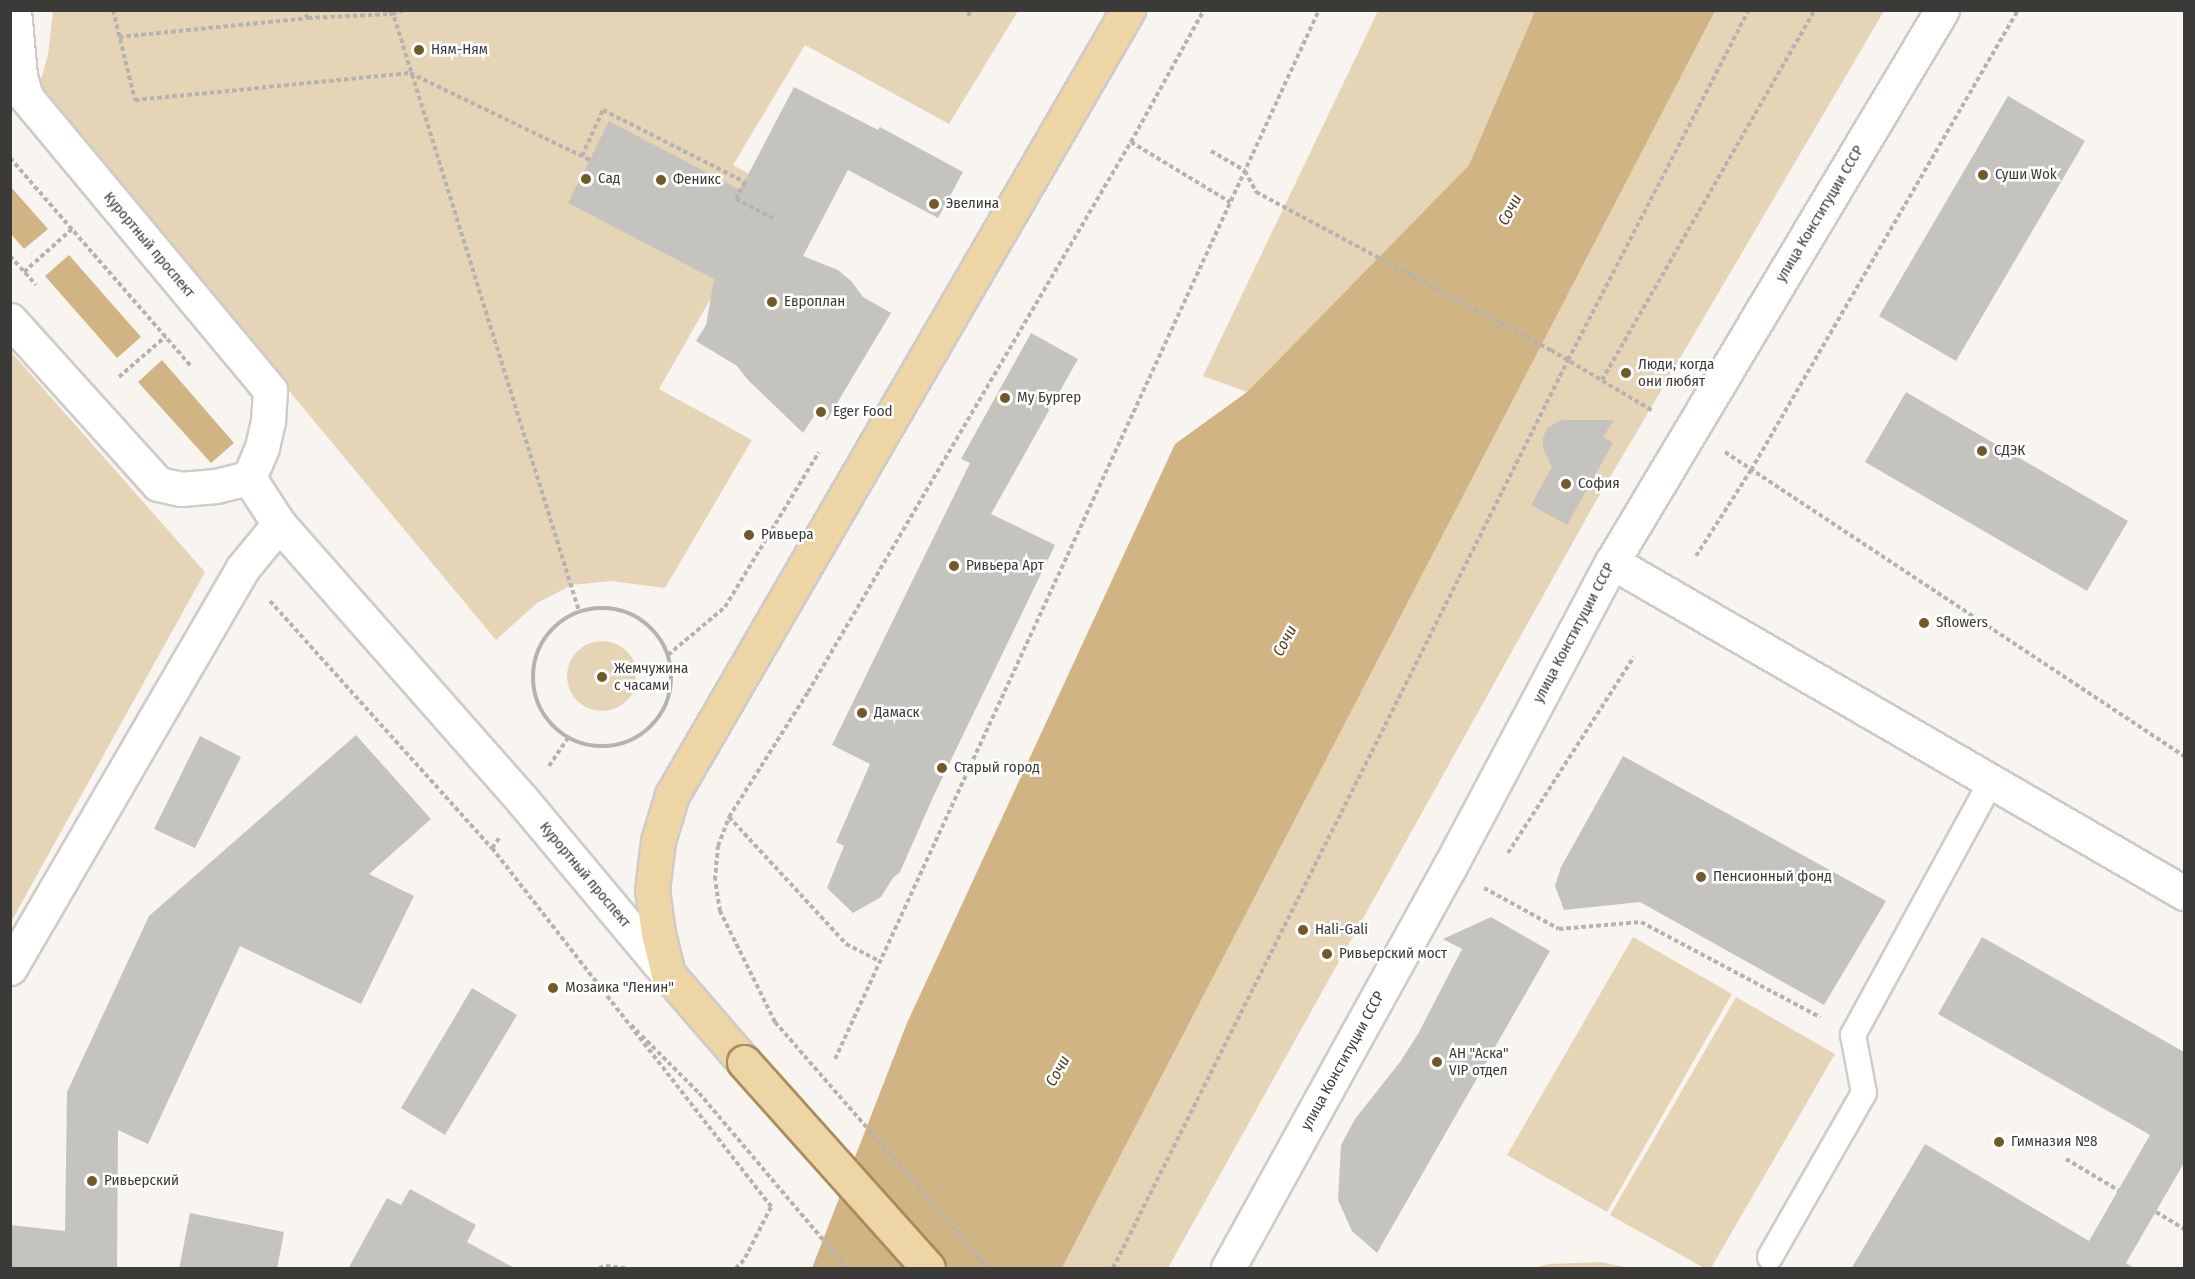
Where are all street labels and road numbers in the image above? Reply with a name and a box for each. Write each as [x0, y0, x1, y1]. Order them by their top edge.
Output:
street label: улица Конституции СССР [1772, 143, 1868, 285]
street label: Курортный проспект [100, 188, 198, 302]
street label: улица Конституции СССР [1529, 560, 1619, 706]
street label: Курортный проспект [536, 818, 634, 932]
street label: улица Конституции СССР [1297, 989, 1389, 1133]

